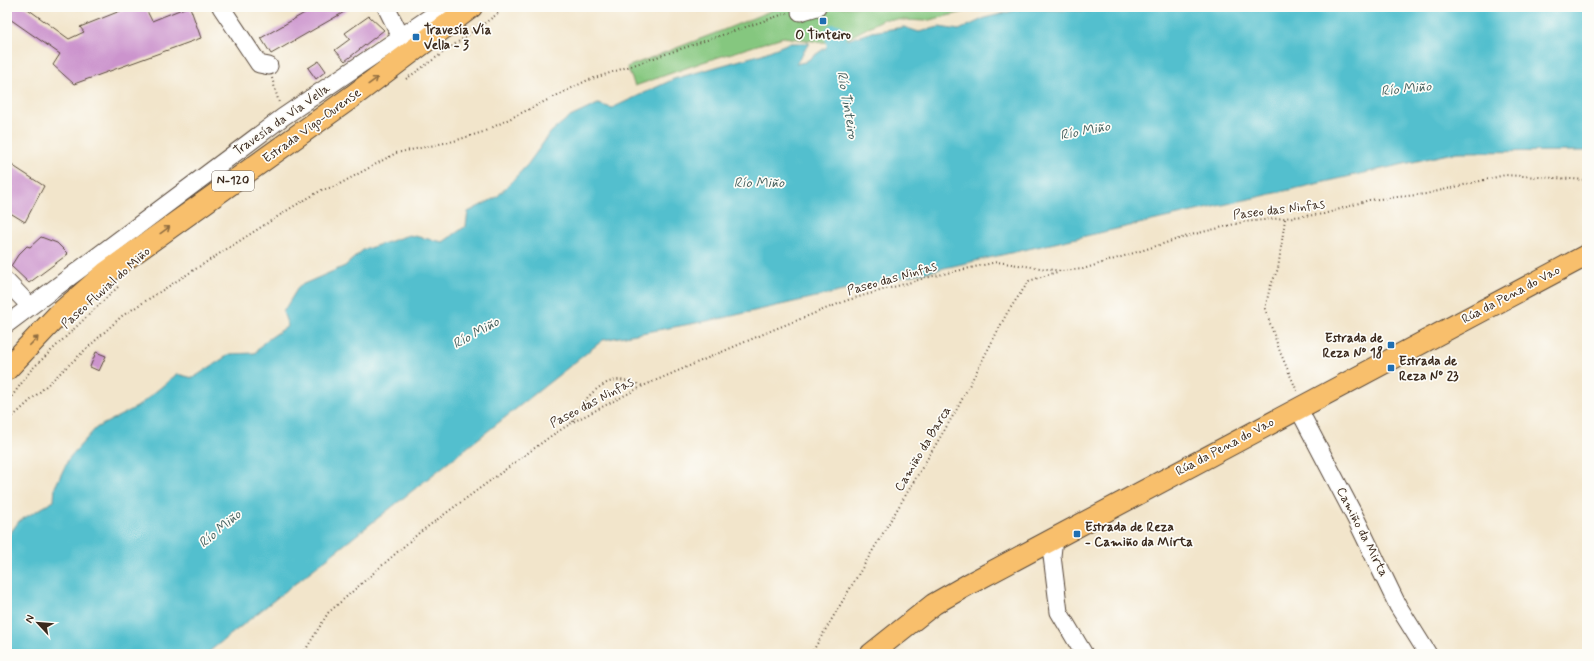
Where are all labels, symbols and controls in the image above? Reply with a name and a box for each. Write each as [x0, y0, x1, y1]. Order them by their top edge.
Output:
marker: O Tinteiro [818, 16, 828, 26]
place label: Travesía Vía Vella - 3 [424, 22, 492, 54]
place label: O Tinteiro [795, 27, 851, 44]
marker: Travesía Vía Vella - 3 [411, 32, 421, 42]
water label: Río Tinteiro [832, 70, 862, 141]
one-way arrow [368, 77, 379, 85]
water label: Río Miño [1380, 77, 1433, 101]
street label: Travesía da Vía Vella [230, 80, 334, 160]
street label: Estrada Vigo-Ourense [259, 85, 365, 167]
water label: Río Miño [1058, 117, 1113, 145]
road number: N-120 [212, 171, 254, 191]
water label: Río Miño [734, 174, 785, 192]
street label: Paseo das Ninfas [1232, 196, 1326, 224]
one-way arrow [160, 226, 171, 234]
street label: Paseo Fluvial do Miño [58, 243, 155, 333]
street label: Paseo das Ninfas [845, 258, 939, 300]
street label: Rúa da Pena do Vao [1459, 262, 1564, 328]
water label: Río Miño [450, 312, 503, 353]
place label: Estrada de Reza Nº 18 [1322, 330, 1383, 362]
one-way arrow [29, 336, 39, 346]
marker: Estrada de Reza Nº 18 [1386, 340, 1396, 350]
place label: Estrada de Reza Nº 23 [1399, 353, 1459, 385]
marker: Estrada de Reza Nº 23 [1386, 363, 1396, 373]
street label: Paseo das Ninfas [547, 374, 637, 432]
street label: Camiño da Barca [891, 403, 955, 495]
street label: Rúa da Pena do Vao [1173, 414, 1278, 480]
street label: Camiño da Mirta [1332, 484, 1392, 580]
water label: Río Miño [195, 505, 246, 552]
place label: Estrada de Reza - Camiño da Mirta [1085, 519, 1193, 551]
marker: Estrada de Reza - Camiño da Mirta [1072, 529, 1082, 539]
north arrow [18, 603, 58, 643]
text: N [22, 613, 38, 625]

